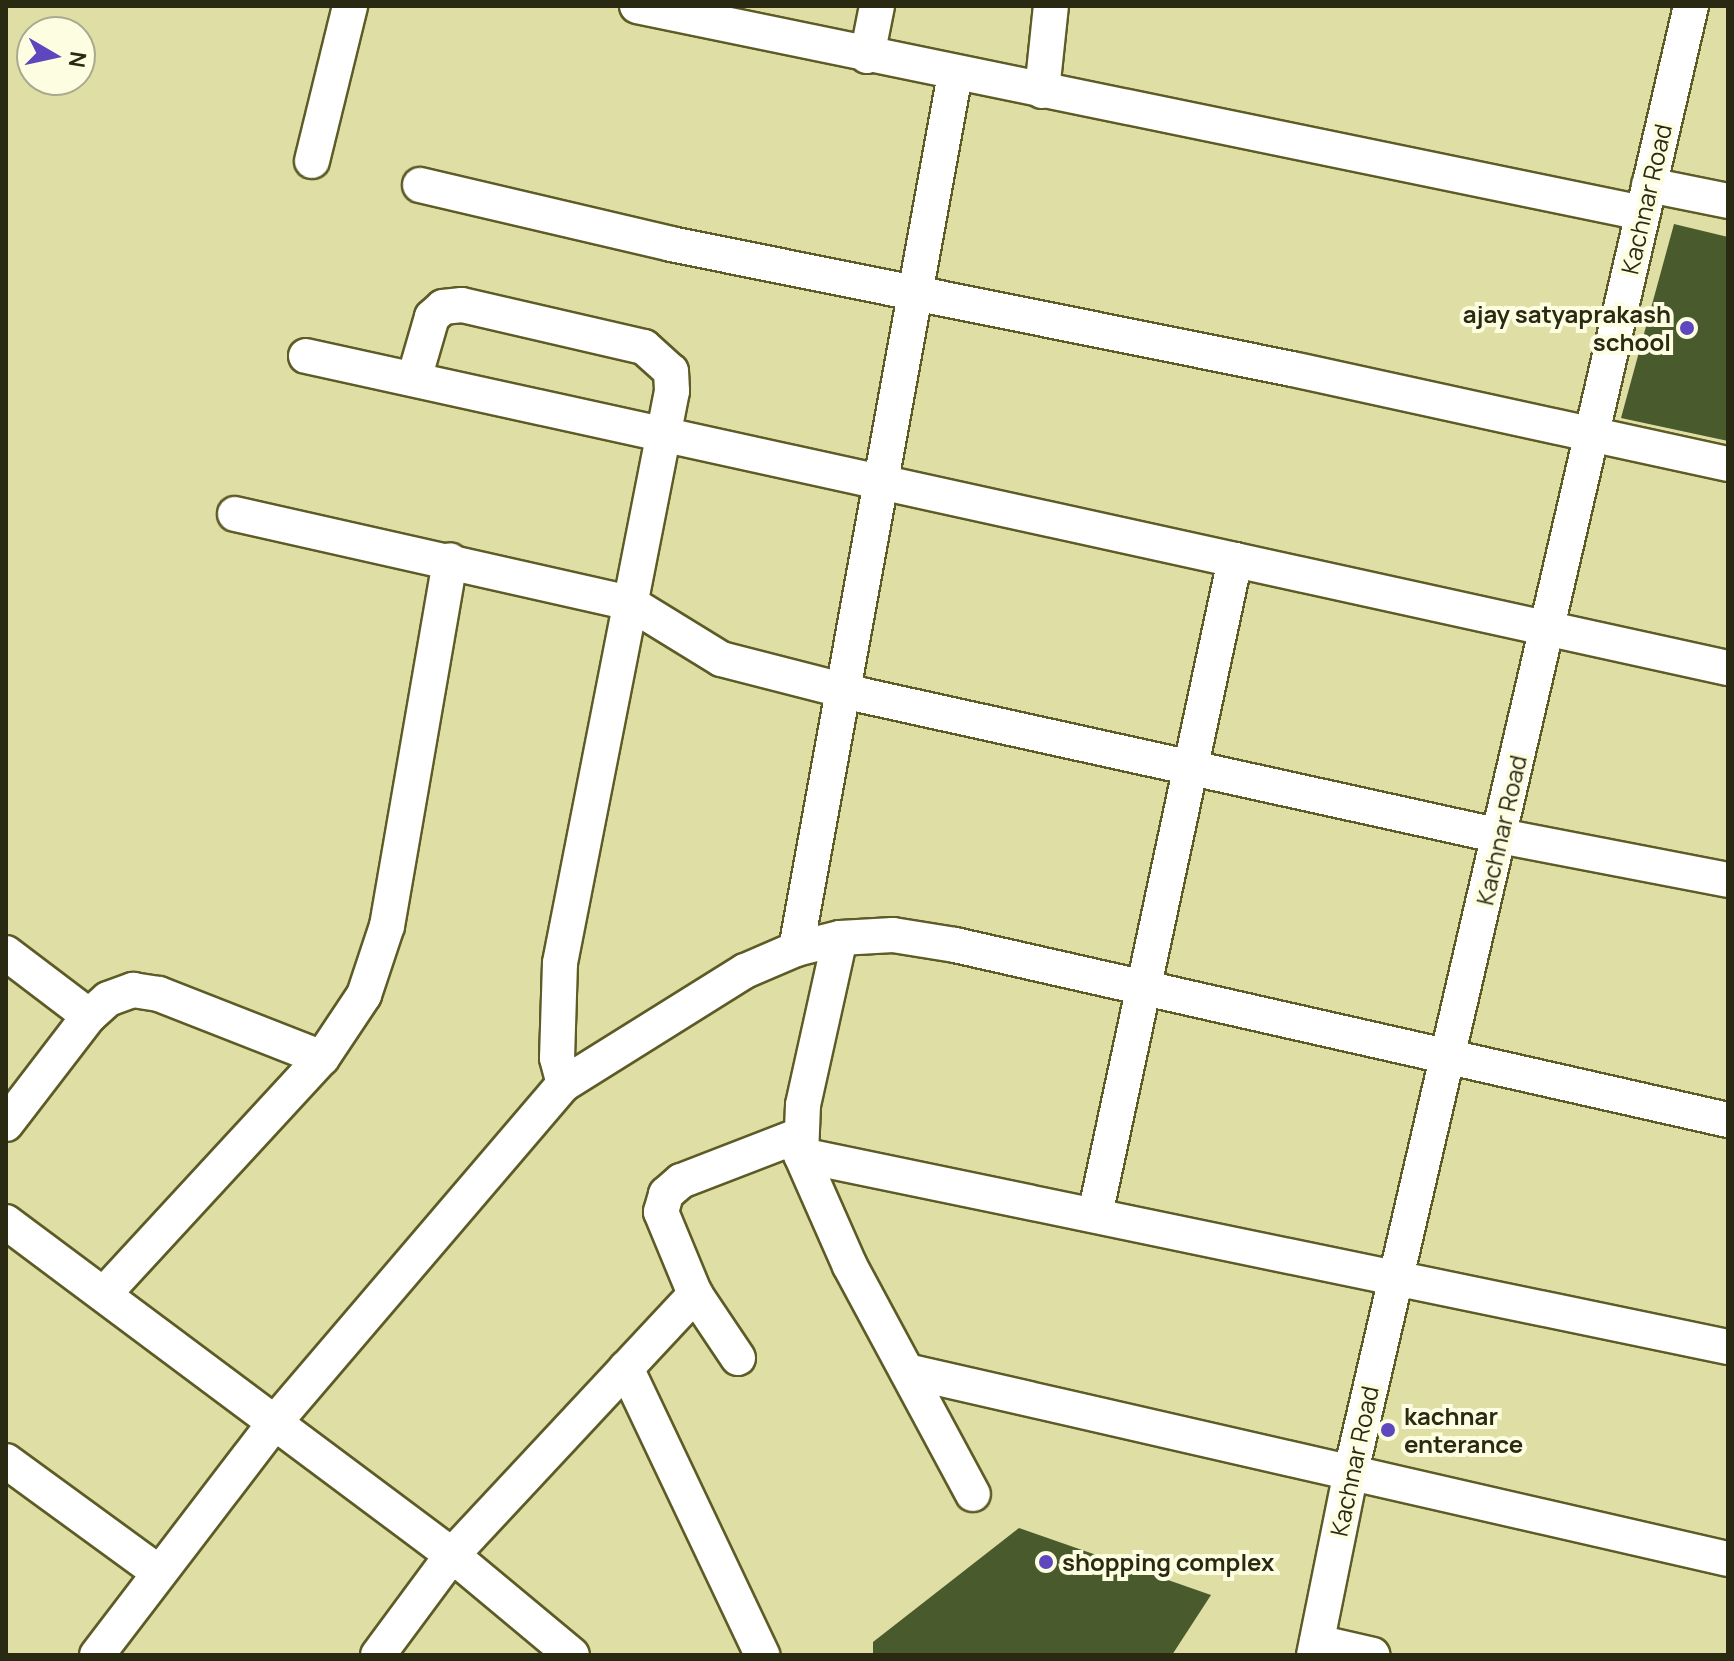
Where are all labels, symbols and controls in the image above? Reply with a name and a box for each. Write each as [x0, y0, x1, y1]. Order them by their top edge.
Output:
north arrow [16, 16, 96, 96]
text: N [62, 49, 94, 70]
street label: Kachnar Road [1615, 121, 1677, 277]
place label: ajay satyaprakash school [1463, 300, 1671, 356]
marker: ajay satyaprakash school [1678, 319, 1696, 337]
street label: Kachnar Road [1470, 752, 1532, 908]
street label: Kachnar Road [1324, 1383, 1384, 1539]
place label: kachnar enterance [1404, 1402, 1523, 1458]
marker: kachnar enterance [1379, 1421, 1397, 1439]
place label: shopping complex [1062, 1548, 1274, 1576]
marker: shopping complex [1037, 1553, 1055, 1571]

